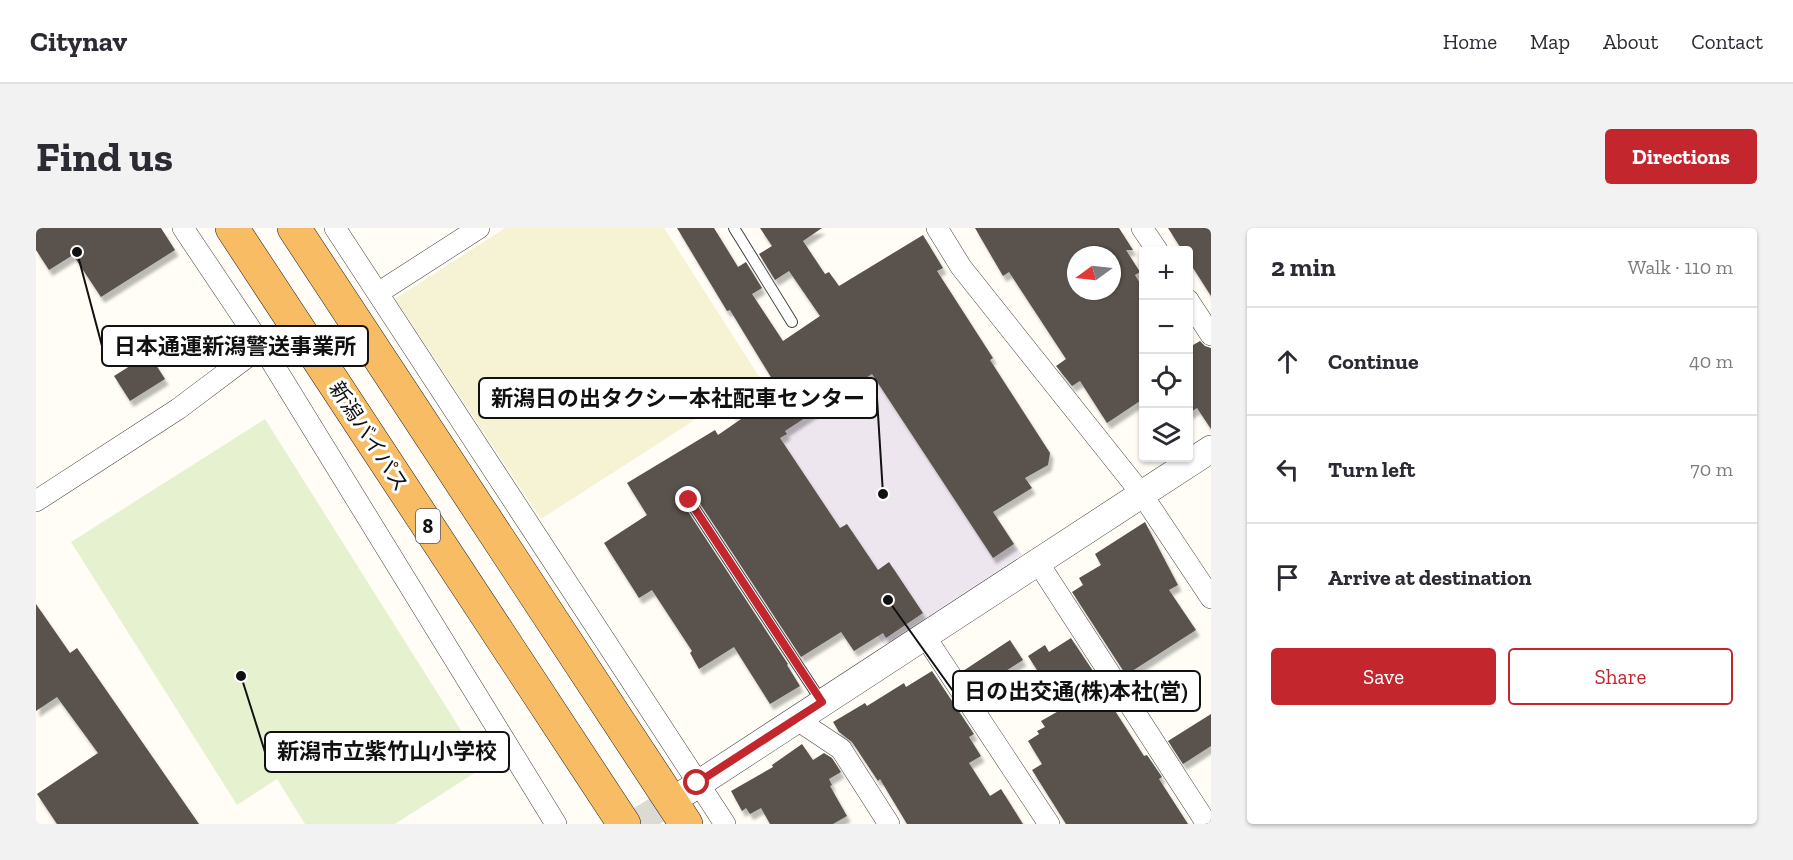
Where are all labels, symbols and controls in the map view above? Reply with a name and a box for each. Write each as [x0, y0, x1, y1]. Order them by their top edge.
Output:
text: Citynav [30, 25, 127, 58]
text: Home [1443, 29, 1497, 54]
text: Map [1530, 29, 1570, 54]
text: About [1603, 29, 1658, 54]
text: Contact [1691, 29, 1763, 54]
button: Directions [1605, 129, 1757, 184]
text: Find us [36, 131, 173, 182]
north arrow [1067, 246, 1121, 300]
map controls [1139, 246, 1193, 462]
button: + [1139, 246, 1193, 300]
text: 2 min [1271, 251, 1336, 283]
text: Walk · 110 m [1628, 255, 1733, 279]
button: − [1139, 300, 1193, 354]
callout: 日本通運新潟警送事業所 [102, 326, 368, 366]
text: 日本通運新潟警送事業所 [114, 333, 356, 360]
icon: ahead [1271, 345, 1304, 378]
text: Continue [1328, 348, 1419, 375]
text: 40 m [1689, 349, 1733, 373]
button: locate [1139, 354, 1193, 408]
street label: 新潟バイパス [324, 377, 414, 495]
callout: 新潟日の出タクシー本社配車センター [479, 378, 877, 418]
text: 新潟日の出タクシー本社配車センター [491, 385, 865, 412]
button: layers [1139, 408, 1193, 462]
icon: left [1271, 453, 1304, 486]
text: Turn left [1328, 456, 1415, 483]
text: 70 m [1690, 457, 1733, 481]
route end [675, 486, 701, 512]
road number: 8 [416, 509, 440, 543]
icon: arrive [1271, 561, 1304, 594]
text: Arrive at destination [1328, 564, 1531, 591]
button: Save [1271, 648, 1496, 705]
button: Share [1508, 648, 1733, 705]
callout: 日の出交通(株)本社(営) [953, 671, 1200, 711]
text: 日の出交通(株)本社(営) [964, 678, 1188, 705]
callout: 新潟市立紫竹山小学校 [265, 732, 509, 772]
text: 新潟市立紫竹山小学校 [277, 738, 497, 765]
route start [683, 769, 709, 795]

